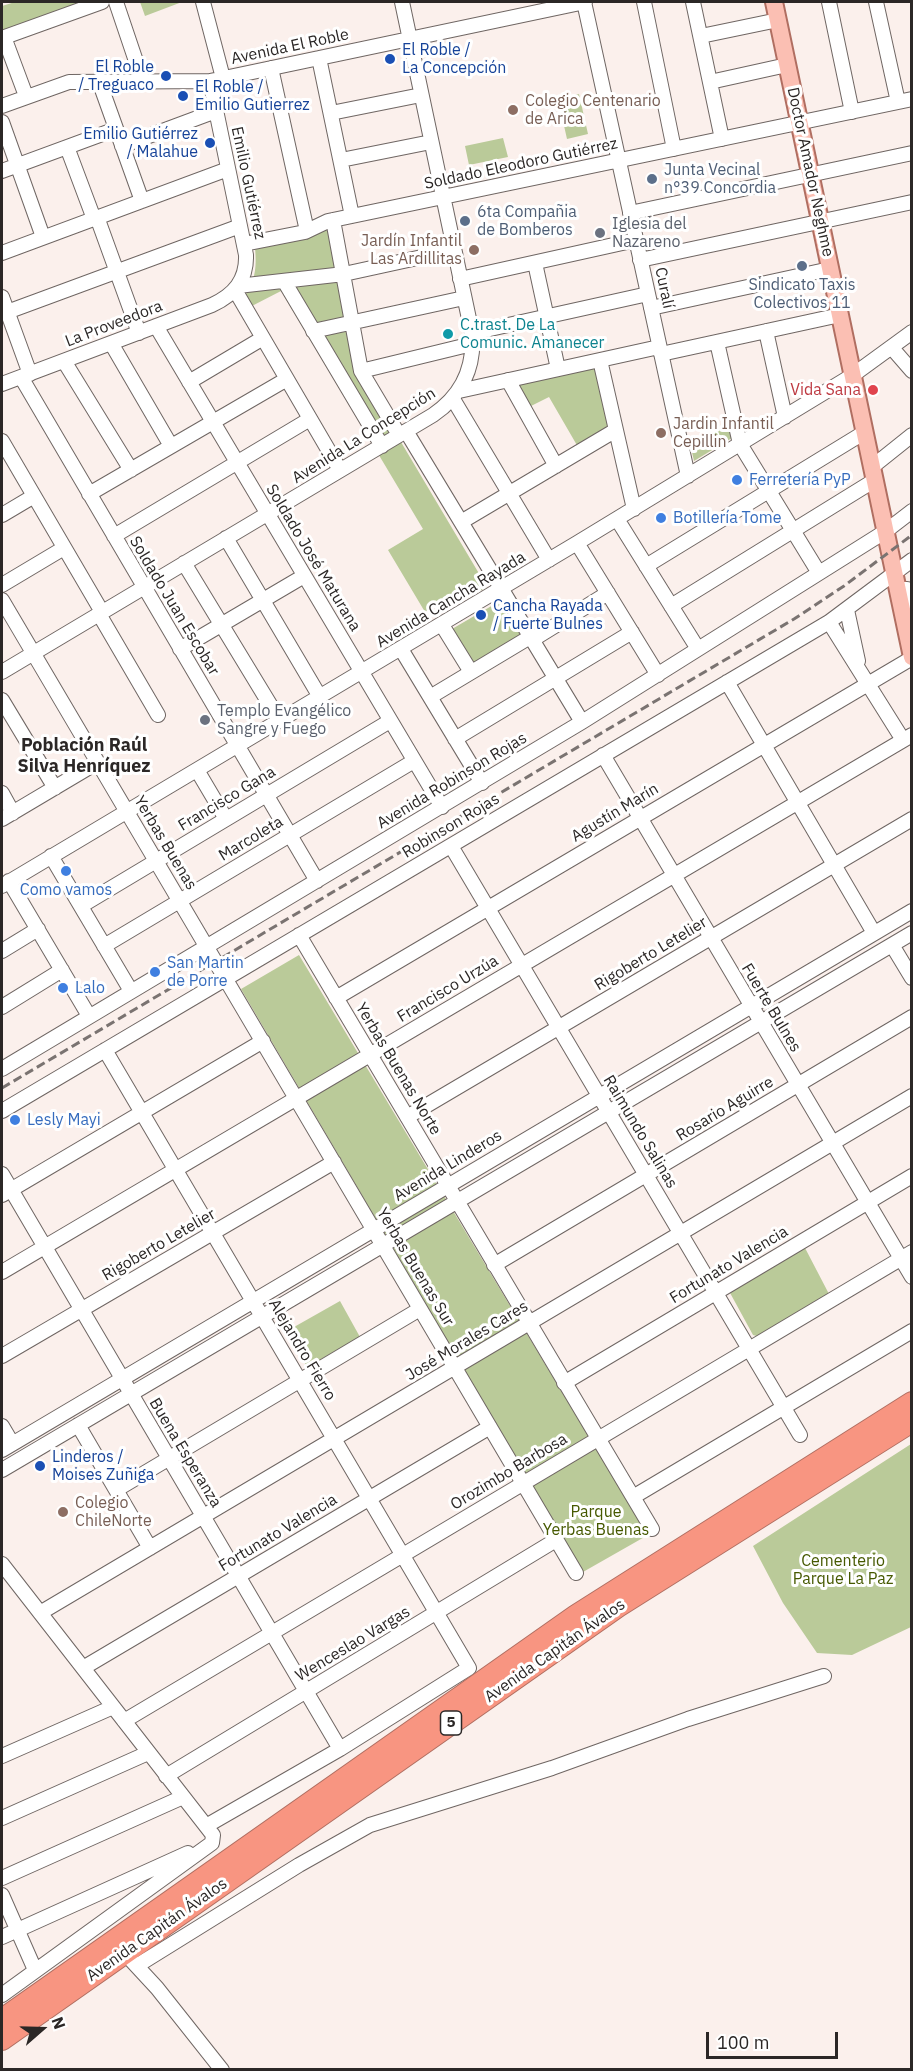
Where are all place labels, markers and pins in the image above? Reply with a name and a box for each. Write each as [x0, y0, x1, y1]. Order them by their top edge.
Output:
place label: El Roble / La Concepción [402, 40, 506, 78]
marker: El Roble / La Concepción [383, 52, 397, 66]
place label: El Roble / Treguaco [78, 57, 154, 95]
marker: El Roble / Treguaco [159, 69, 173, 83]
place label: El Roble / Emilio Gutierrez [195, 77, 310, 115]
marker: El Roble / Emilio Gutierrez [176, 89, 190, 103]
place label: Colegio Centenario de Arica [525, 91, 661, 129]
marker: Colegio Centenario de Arica [506, 103, 520, 117]
place label: Emilio Gutiérrez / Malahue [83, 124, 198, 162]
marker: Emilio Gutiérrez / Malahue [203, 136, 217, 150]
place label: Junta Vecinal n°39 Concordia [664, 160, 776, 198]
marker: Junta Vecinal n°39 Concordia [645, 172, 659, 186]
place label: 6ta Compañia de Bomberos [477, 202, 577, 240]
marker: 6ta Compañia de Bomberos [458, 214, 472, 228]
place label: Iglesia del Nazareno [612, 214, 687, 252]
marker: Iglesia del Nazareno [593, 226, 607, 240]
place label: Jardín Infantil Las Ardillitas [361, 231, 462, 269]
marker: Jardín Infantil Las Ardillitas [467, 243, 481, 257]
marker: Sindicato Taxis Colectivos 11 [795, 259, 809, 273]
place label: Sindicato Taxis Colectivos 11 [748, 275, 856, 313]
place label: C.trast. De La Comunic. Amanecer [460, 315, 604, 353]
marker: C.trast. De La Comunic. Amanecer [441, 327, 455, 341]
place label: Vida Sana [790, 380, 861, 400]
marker: Vida Sana [866, 383, 880, 397]
place label: Jardin Infantil Cepillin [673, 414, 774, 452]
marker: Jardin Infantil Cepillin [654, 426, 668, 440]
place label: Ferretería PyP [749, 470, 851, 490]
marker: Ferretería PyP [730, 473, 744, 487]
place label: Botillería Tome [673, 508, 781, 528]
marker: Botillería Tome [654, 511, 668, 525]
place label: Cancha Rayada / Fuerte Bulnes [493, 596, 603, 634]
marker: Cancha Rayada / Fuerte Bulnes [474, 608, 488, 622]
place label: Templo Evangélico Sangre y Fuego [217, 701, 351, 739]
marker: Templo Evangélico Sangre y Fuego [198, 713, 212, 727]
marker: Como vamos [59, 864, 73, 878]
place label: Como vamos [20, 880, 112, 900]
place label: San Martin de Porre [167, 953, 244, 991]
marker: San Martin de Porre [148, 965, 162, 979]
place label: Lalo [75, 978, 105, 998]
marker: Lalo [56, 981, 70, 995]
place label: Lesly Mayi [27, 1110, 101, 1130]
marker: Lesly Mayi [8, 1113, 22, 1127]
place label: Linderos / Moises Zuñiga [52, 1447, 154, 1485]
marker: Linderos / Moises Zuñiga [33, 1459, 47, 1473]
place label: Colegio ChileNorte [75, 1493, 152, 1531]
marker: Colegio ChileNorte [56, 1505, 70, 1519]

